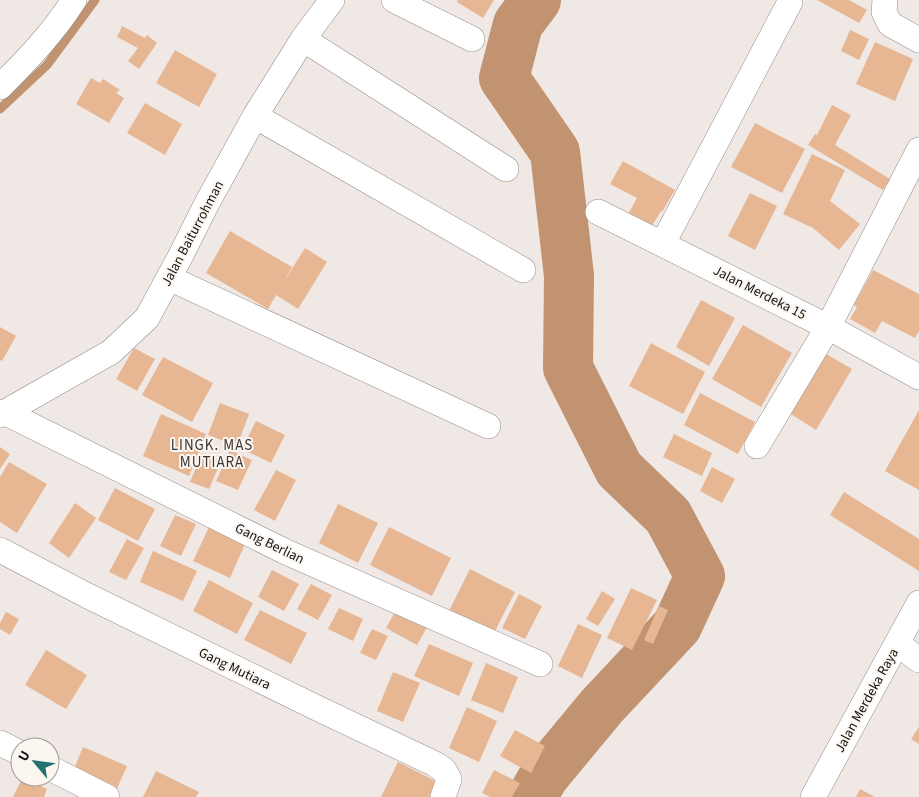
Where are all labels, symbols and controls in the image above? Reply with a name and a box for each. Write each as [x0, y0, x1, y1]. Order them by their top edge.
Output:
street label: Jalan Baiturrohman [157, 177, 229, 290]
street label: Jalan Merdeka 15 [710, 261, 810, 325]
district label: LINGK. MAS MUTIARA [171, 435, 253, 473]
street label: Gang Berlian [231, 518, 308, 569]
street label: Gang Mutiara [195, 643, 274, 695]
street label: Jalan Merdeka Raya [830, 645, 904, 756]
north arrow [10, 737, 60, 787]
text: U [14, 747, 36, 765]

